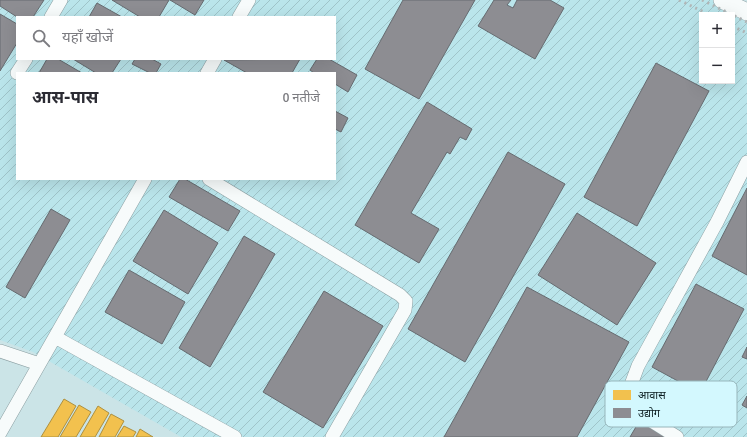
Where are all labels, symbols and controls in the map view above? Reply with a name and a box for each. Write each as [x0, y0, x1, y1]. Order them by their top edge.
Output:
map controls [699, 12, 735, 84]
button: + [699, 12, 735, 48]
search box [16, 16, 336, 60]
icon: search [30, 27, 52, 49]
text: यहाँ खोजें [62, 28, 113, 46]
button: − [699, 48, 735, 84]
text: आस-पास [32, 87, 98, 108]
text: 0 नतीजे [282, 90, 320, 106]
legend [605, 381, 737, 427]
text: आवास [638, 389, 666, 402]
text: उद्योग [638, 407, 661, 420]

